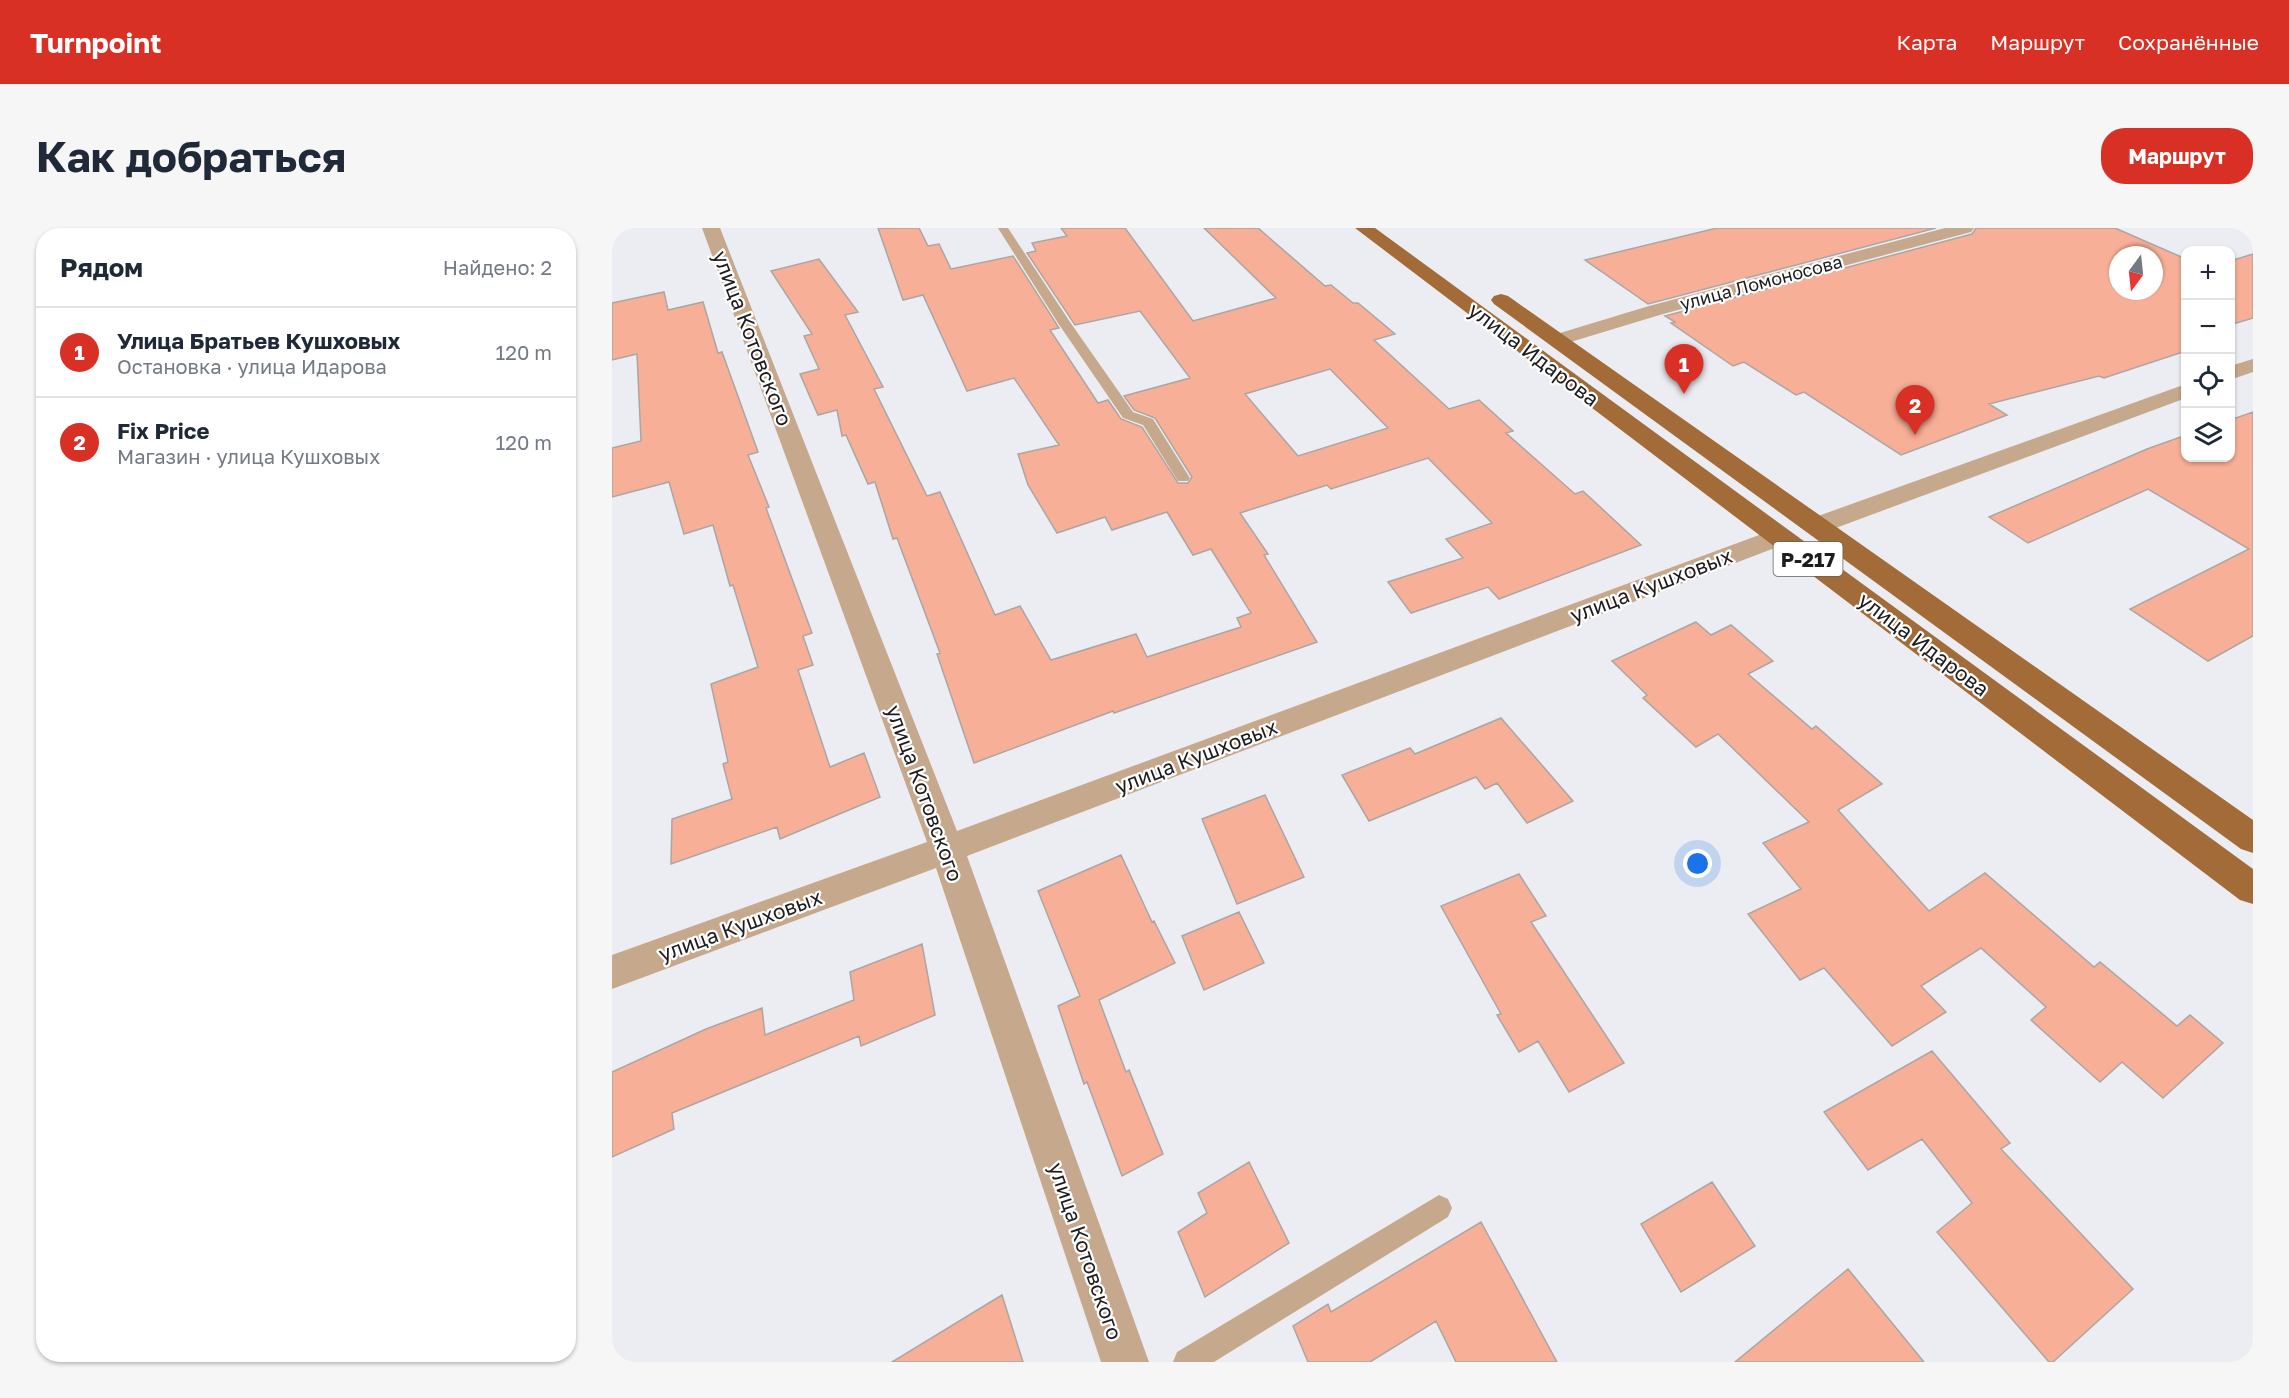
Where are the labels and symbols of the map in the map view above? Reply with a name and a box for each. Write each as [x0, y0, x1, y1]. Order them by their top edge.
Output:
north arrow [2109, 246, 2163, 300]
street label: улица Котовского [708, 247, 798, 429]
street label: улица Ломоносова [1677, 250, 1845, 314]
street label: улица Идарова [1464, 296, 1604, 412]
pin: 1 [1664, 344, 1704, 394]
pin: 2 [1896, 386, 1934, 435]
street label: улица Кушховых [1566, 542, 1736, 628]
road number: Р-217 [1774, 542, 1842, 576]
street label: улица Идарова [1854, 586, 1994, 702]
street label: улица Котовского [881, 701, 969, 885]
street label: улица Кушховых [1111, 713, 1281, 799]
your location [1683, 849, 1712, 878]
street label: улица Кушховых [655, 883, 826, 967]
street label: улица Котовского [1043, 1159, 1129, 1343]

